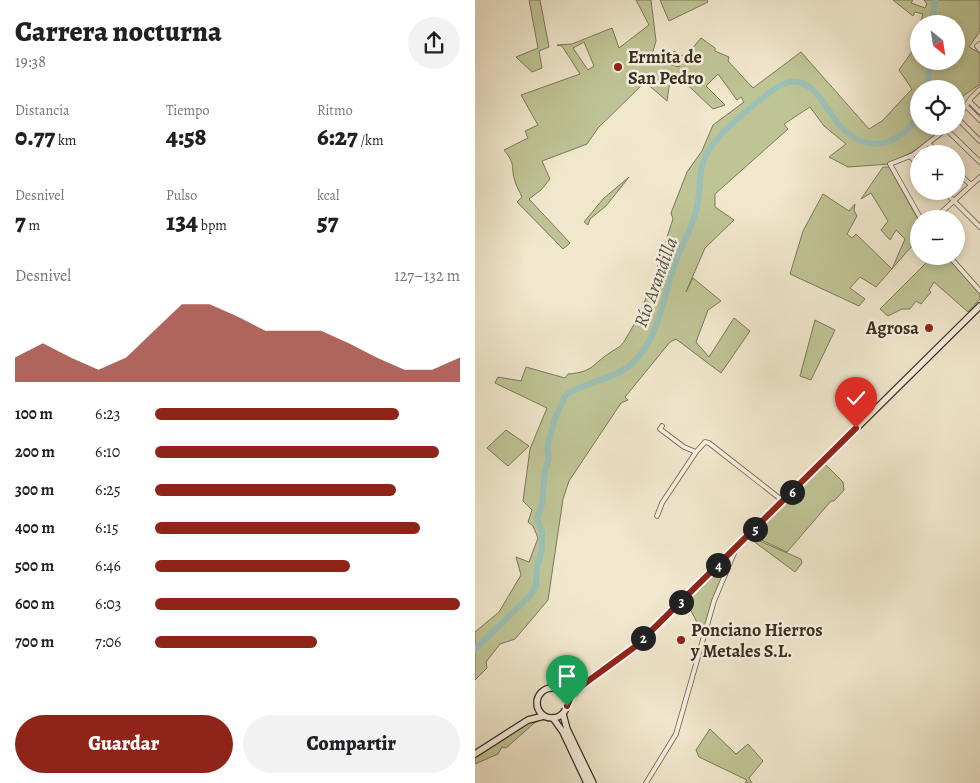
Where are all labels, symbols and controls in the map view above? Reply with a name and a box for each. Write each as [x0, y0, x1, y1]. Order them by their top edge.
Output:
text: Carrera nocturna [15, 13, 222, 51]
north arrow [910, 15, 965, 70]
map controls [910, 15, 965, 265]
button: share [408, 17, 460, 69]
place label: Ermita de San Pedro [628, 45, 704, 90]
text: 19:38 [15, 51, 46, 73]
marker: Ermita de San Pedro [612, 61, 624, 73]
button: locate [910, 80, 965, 135]
text: Distancia [15, 101, 70, 120]
text: Tiempo [166, 101, 209, 120]
text: Ritmo [317, 101, 353, 120]
text: 0.77 [15, 120, 55, 154]
text: 4:58 [166, 120, 206, 154]
text: 6:27 [317, 120, 358, 154]
text: km [55, 131, 77, 150]
text: /km [358, 131, 384, 150]
button: + [910, 145, 965, 200]
text: Desnivel [15, 186, 64, 205]
text: Pulso [166, 186, 197, 205]
text: kcal [317, 186, 339, 205]
text: 7 [15, 205, 26, 239]
text: 134 [166, 205, 198, 239]
text: 57 [317, 205, 338, 239]
button: − [910, 210, 965, 265]
text: m [26, 216, 40, 235]
text: bpm [198, 216, 227, 235]
water label: Río Arandilla [628, 234, 684, 331]
text: Desnivel [15, 265, 71, 287]
text: 127–132 m [394, 265, 460, 287]
place label: Agrosa [865, 316, 919, 340]
marker: Agrosa [923, 322, 935, 334]
pin [835, 377, 877, 428]
icon: check [842, 384, 870, 412]
text: 100 m [15, 403, 53, 425]
text: 6:23 [95, 403, 120, 425]
text: 200 m [15, 441, 55, 463]
text: 6:10 [95, 441, 120, 463]
text: 300 m [15, 479, 54, 501]
text: 6:25 [95, 479, 121, 501]
pin: 6 [779, 480, 805, 504]
text: 6 [789, 483, 796, 502]
pin: 5 [743, 516, 767, 542]
text: 400 m [15, 517, 55, 539]
text: 6:15 [95, 517, 119, 539]
text: 5 [753, 520, 758, 539]
pin: 4 [705, 552, 731, 578]
text: 500 m [15, 555, 54, 577]
text: 6:46 [95, 555, 121, 577]
text: 4 [715, 556, 722, 575]
pin: 3 [669, 590, 693, 614]
text: 600 m [15, 593, 55, 615]
text: 6:03 [95, 593, 121, 615]
text: 3 [678, 593, 685, 612]
place label: Ponciano Hierros y Metales S.L. [690, 618, 823, 663]
pin: 2 [631, 626, 655, 650]
text: 2 [640, 629, 647, 648]
text: 700 m [15, 631, 54, 653]
text: 7:06 [95, 631, 121, 653]
marker: Ponciano Hierros y Metales S.L. [675, 634, 687, 646]
pin [546, 655, 588, 706]
icon: arrive [553, 662, 581, 690]
button: Guardar [15, 715, 233, 773]
button: Compartir [243, 715, 460, 773]

